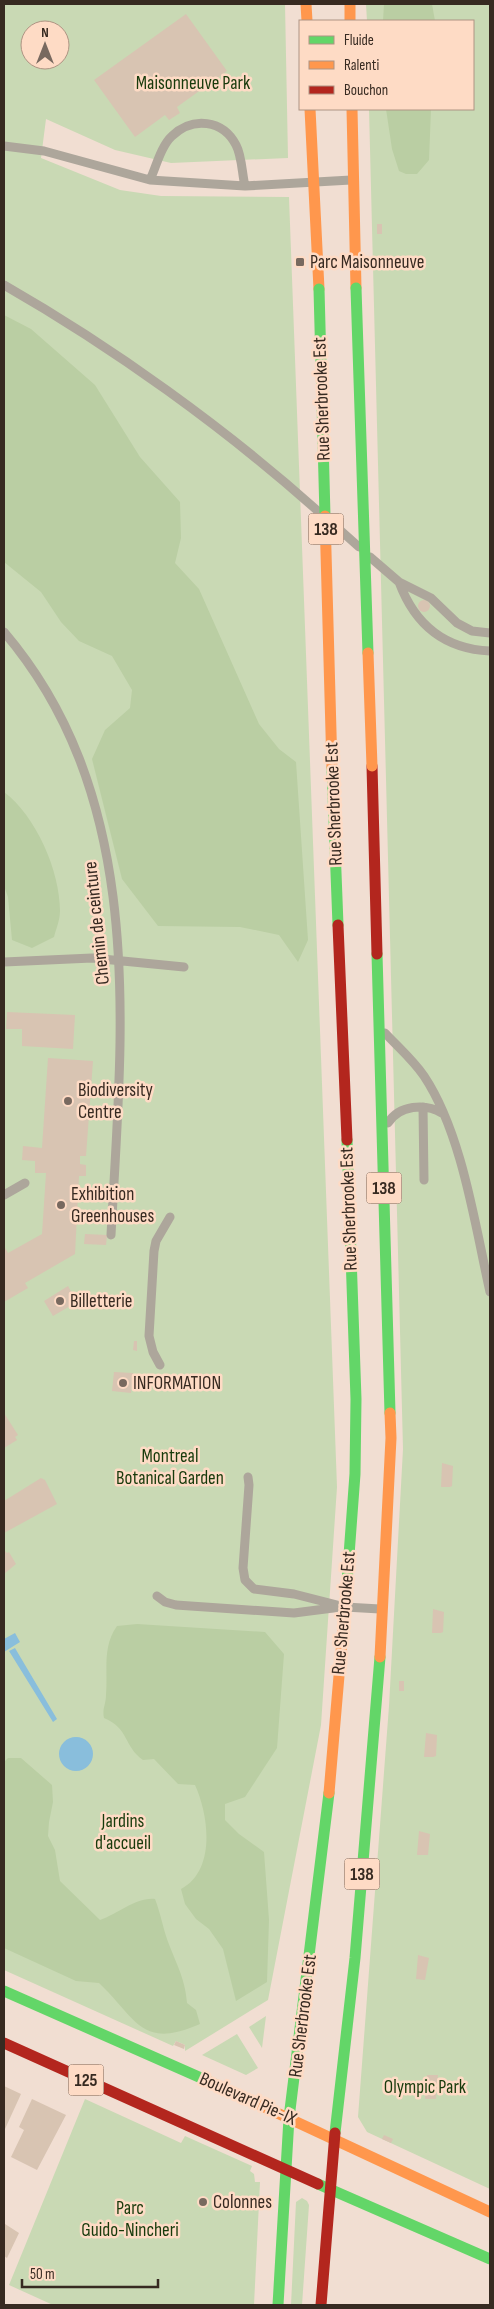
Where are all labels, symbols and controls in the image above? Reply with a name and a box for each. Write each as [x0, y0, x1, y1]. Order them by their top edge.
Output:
north arrow [20, 20, 70, 70]
legend [299, 20, 474, 110]
text: N [41, 24, 49, 41]
text: Fluide [344, 31, 374, 50]
text: Ralenti [344, 56, 379, 75]
park label: Maisonneuve Park [136, 72, 251, 95]
text: Bouchon [344, 81, 388, 100]
place label: Parc Maisonneuve [310, 251, 424, 274]
marker: Parc Maisonneuve [294, 256, 306, 268]
street label: Rue Sherbrooke Est [308, 337, 336, 461]
road number: 138 [308, 514, 344, 544]
street label: Rue Sherbrooke Est [320, 742, 348, 866]
street label: Chemin de ceinture [79, 860, 115, 986]
place label: Biodiversity Centre [78, 1079, 154, 1124]
marker: Biodiversity Centre [62, 1095, 74, 1107]
street label: Rue Sherbrooke Est [335, 1147, 363, 1271]
road number: 138 [366, 1172, 402, 1204]
place label: Exhibition Greenhouses [71, 1183, 154, 1228]
marker: Exhibition Greenhouses [55, 1199, 67, 1211]
place label: Billetterie [70, 1290, 132, 1313]
marker: Billetterie [54, 1295, 66, 1307]
place label: INFORMATION [133, 1372, 221, 1395]
marker: INFORMATION [117, 1377, 129, 1389]
park label: Montreal Botanical Garden [116, 1445, 224, 1490]
street label: Rue Sherbrooke Est [327, 1550, 361, 1676]
park label: Jardins d'accueil [95, 1810, 151, 1855]
road number: 138 [344, 1858, 380, 1890]
street label: Rue Sherbrooke Est [284, 1953, 322, 2079]
road number: 125 [68, 2064, 104, 2096]
street label: Boulevard Pie-IX [196, 2067, 300, 2131]
park label: Olympic Park [384, 2076, 467, 2099]
place label: Colonnes [213, 2191, 272, 2214]
marker: Colonnes [197, 2196, 209, 2208]
park label: Parc Guido-Nincheri [81, 2197, 179, 2242]
scale bar [22, 2256, 159, 2288]
text: 50 m [30, 2265, 55, 2284]

